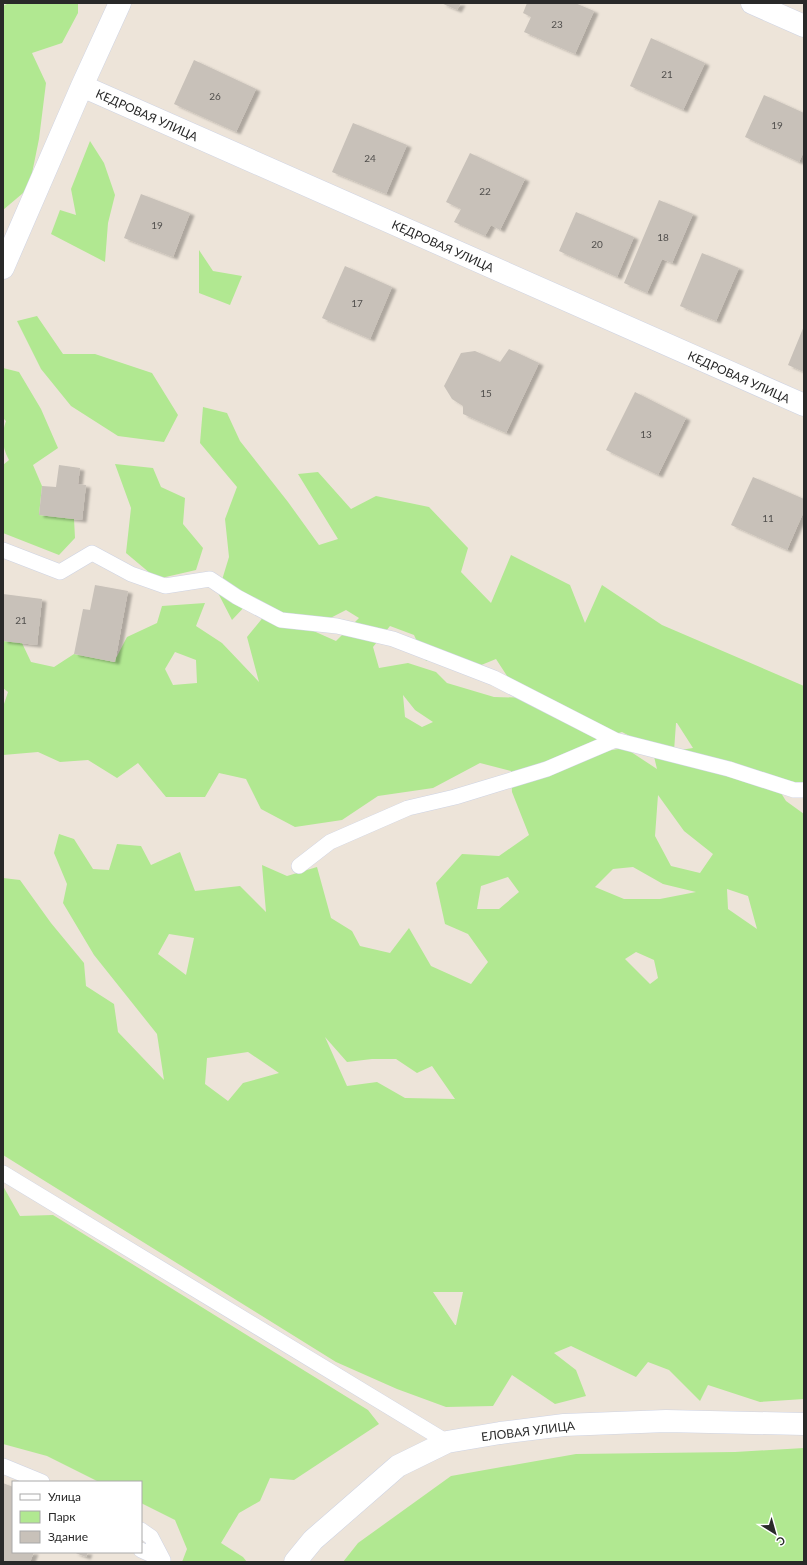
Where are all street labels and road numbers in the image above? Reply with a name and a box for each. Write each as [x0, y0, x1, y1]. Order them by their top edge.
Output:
street label: КЕДРОВАЯ УЛИЦА [94, 86, 201, 145]
street label: КЕДРОВАЯ УЛИЦА [390, 217, 497, 276]
street label: КЕДРОВАЯ УЛИЦА [686, 348, 793, 407]
street label: ЕЛОВАЯ УЛИЦА [480, 1418, 577, 1444]

